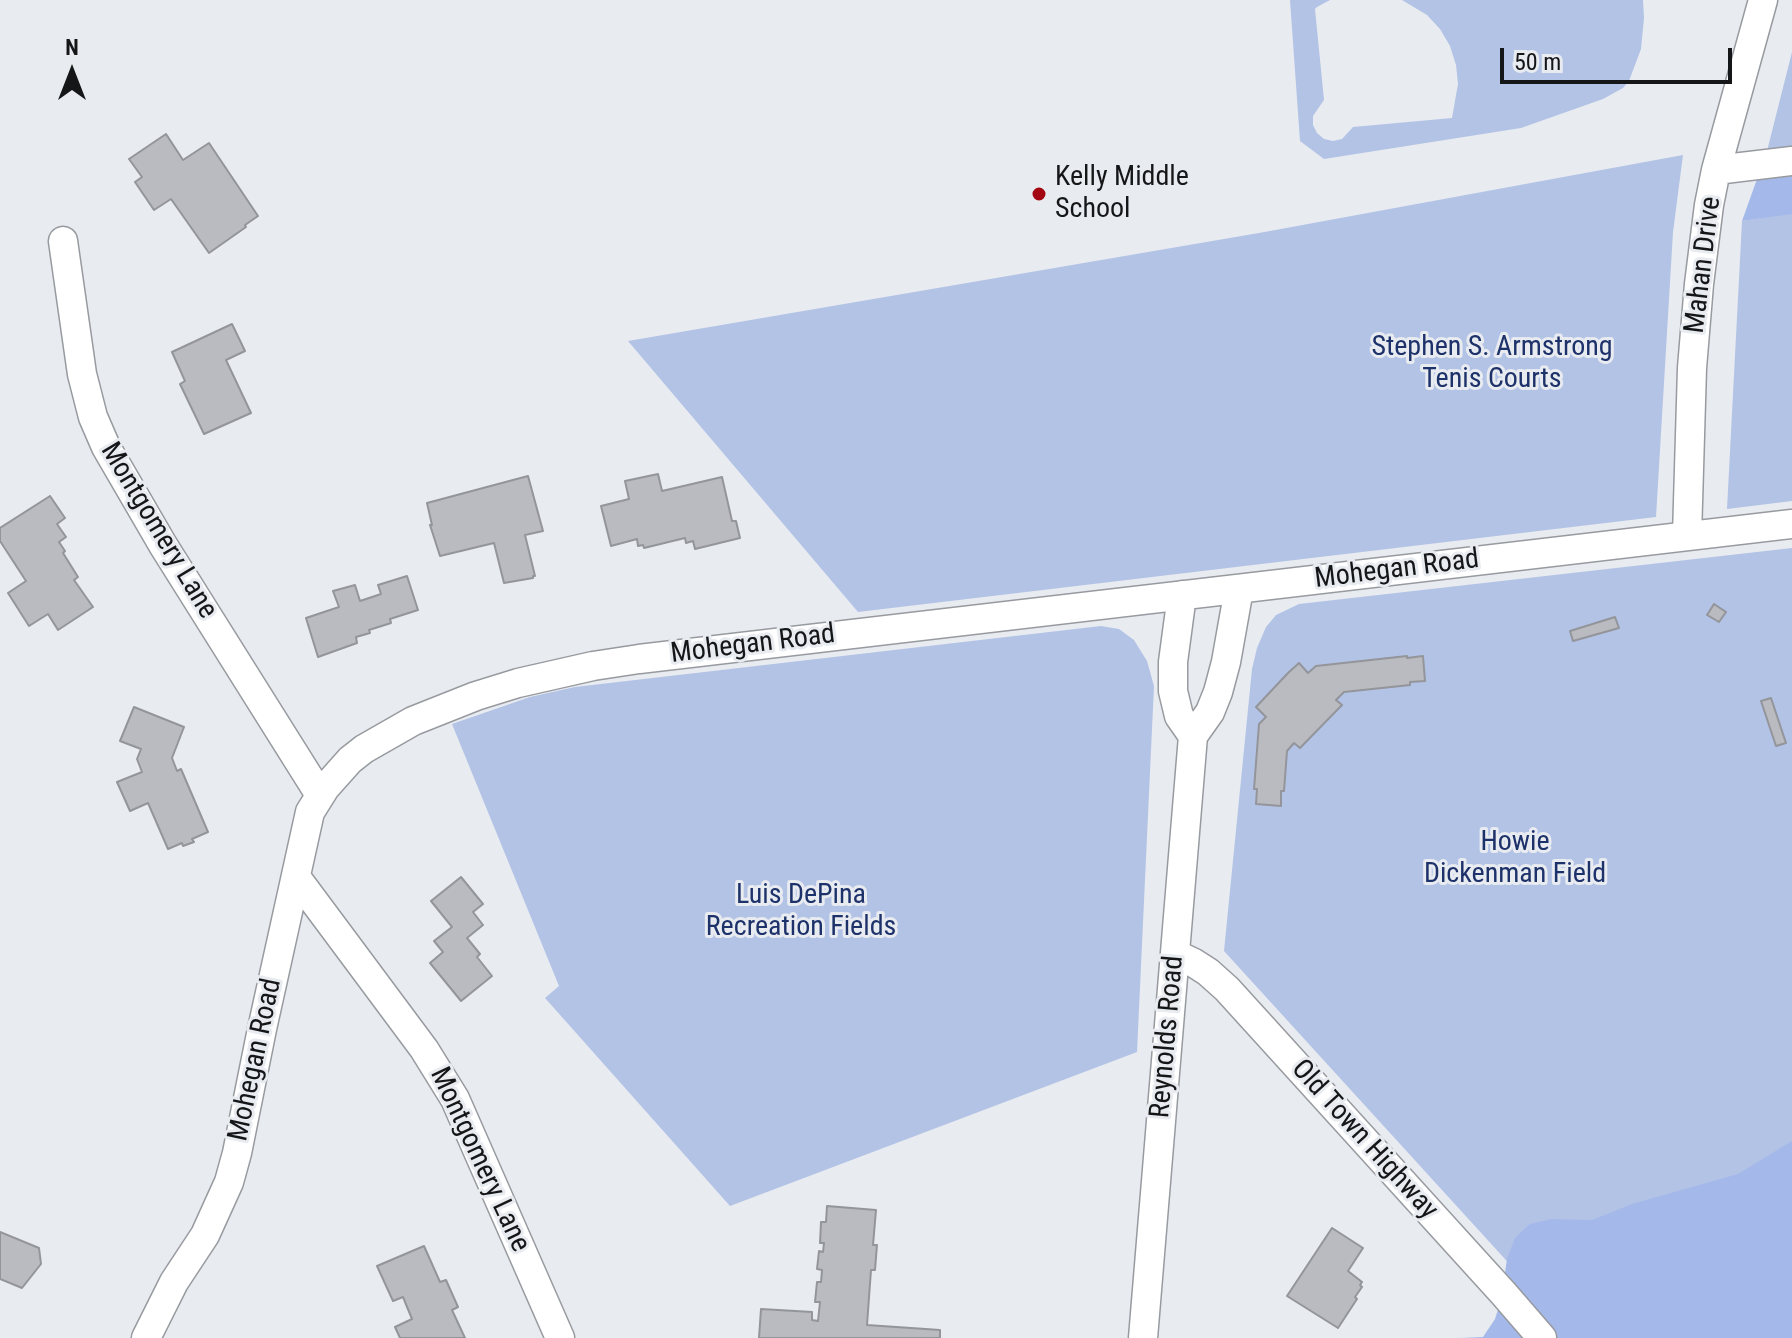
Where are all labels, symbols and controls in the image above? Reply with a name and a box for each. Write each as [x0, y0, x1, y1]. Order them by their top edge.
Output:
north arrow [32, 32, 112, 112]
scale bar [1504, 32, 1736, 82]
text: N [65, 35, 79, 60]
text: 50 m [1514, 48, 1561, 76]
place label: Kelly Middle School [1055, 161, 1189, 227]
marker: Kelly Middle School [1030, 185, 1048, 203]
street label: Mahan Drive [1679, 195, 1729, 335]
park label: Stephen S. Armstrong Tenis Courts [1371, 331, 1613, 397]
street label: Montgomery Lane [92, 437, 224, 625]
street label: Mohegan Road [1313, 543, 1481, 597]
street label: Mohegan Road [669, 618, 837, 672]
park label: Howie Dickenman Field [1424, 826, 1606, 892]
park label: Luis DePina Recreation Fields [706, 879, 896, 945]
street label: Reynolds Road [1144, 954, 1192, 1120]
street label: Mohegan Road [222, 976, 290, 1144]
street label: Old Town Highway [1284, 1053, 1444, 1227]
street label: Montgomery Lane [422, 1063, 536, 1257]

